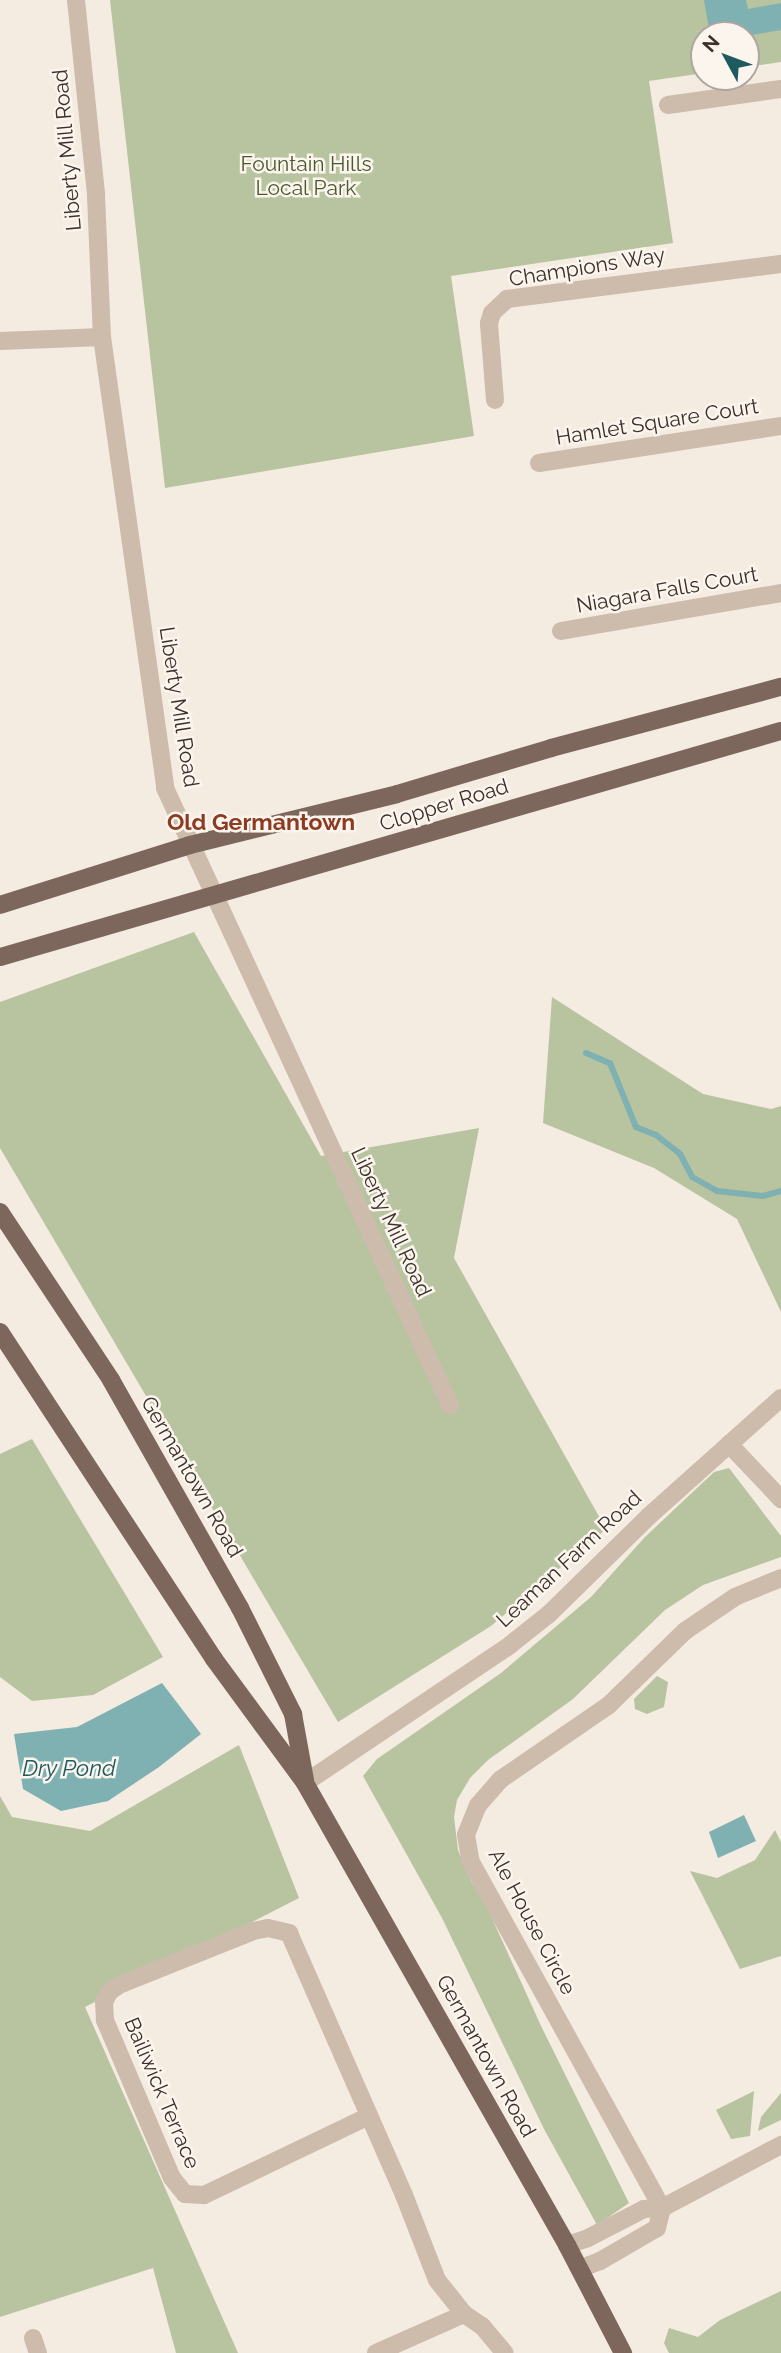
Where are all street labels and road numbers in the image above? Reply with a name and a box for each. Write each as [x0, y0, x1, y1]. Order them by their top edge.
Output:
street label: Liberty Mill Road [47, 68, 87, 232]
street label: Champions Way [507, 242, 667, 292]
street label: Hamlet Square Court [554, 394, 760, 450]
street label: Niagara Falls Court [574, 562, 760, 618]
street label: Liberty Mill Road [154, 624, 204, 790]
street label: Clopper Road [376, 773, 512, 837]
street label: Liberty Mill Road [345, 1143, 437, 1301]
street label: Germantown Road [136, 1392, 248, 1562]
street label: Leaman Farm Road [491, 1485, 647, 1633]
street label: Ale House Circle [483, 1845, 581, 1999]
street label: Germantown Road [431, 1970, 541, 2142]
street label: Bailiwick Terrace [119, 2013, 205, 2173]

